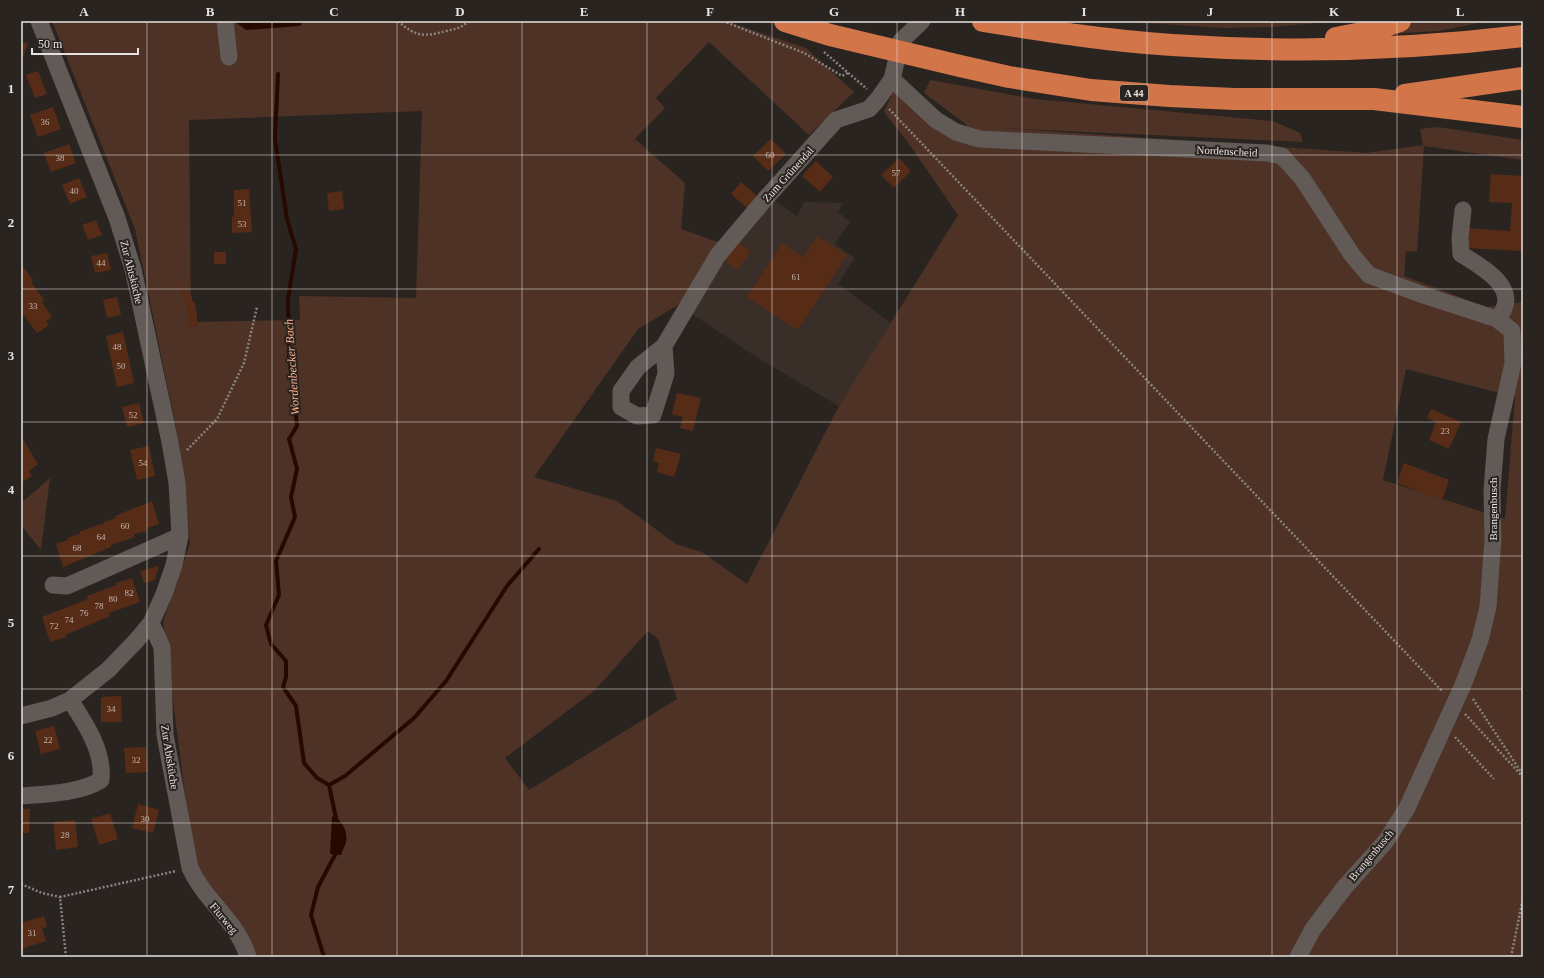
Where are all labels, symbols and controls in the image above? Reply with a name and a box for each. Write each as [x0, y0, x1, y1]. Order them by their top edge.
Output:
text: A [79, 4, 89, 19]
text: B [206, 4, 215, 19]
text: C [329, 4, 339, 19]
text: D [455, 4, 465, 19]
text: E [580, 4, 588, 19]
text: F [706, 4, 714, 19]
text: G [829, 4, 839, 19]
text: H [955, 4, 965, 19]
text: I [1081, 4, 1087, 19]
text: J [1207, 4, 1214, 19]
text: K [1329, 4, 1340, 19]
text: L [1456, 4, 1465, 19]
scale bar [32, 30, 138, 56]
text: 50 m [38, 37, 63, 51]
text: 1 [8, 81, 14, 96]
road number: A 44 [1120, 85, 1148, 101]
house number: 36 [41, 117, 50, 127]
street label: Nordenscheid [1196, 143, 1258, 159]
street label: Zum Grünendal [760, 144, 816, 204]
house number: 60 [766, 150, 775, 160]
house number: 38 [56, 153, 65, 163]
house number: 57 [892, 168, 901, 178]
house number: 40 [70, 186, 79, 196]
house number: 51 [238, 198, 247, 208]
text: 2 [8, 215, 14, 230]
house number: 53 [238, 219, 247, 229]
street label: Zur Abtsküche [118, 239, 146, 305]
house number: 44 [97, 258, 106, 268]
house number: 61 [792, 272, 801, 282]
house number: 33 [29, 301, 38, 311]
water label: Wordenbecker Bach [282, 319, 302, 415]
house number: 48 [113, 342, 122, 352]
text: 3 [8, 348, 15, 363]
house number: 50 [117, 361, 126, 371]
house number: 52 [129, 410, 138, 420]
house number: 23 [1441, 426, 1450, 436]
house number: 54 [139, 458, 148, 468]
street label: Brangenbusch [1487, 477, 1499, 540]
text: 4 [8, 482, 15, 497]
house number: 60 [121, 521, 130, 531]
house number: 64 [97, 532, 106, 542]
house number: 68 [73, 543, 82, 553]
house number: 82 [125, 588, 134, 598]
house number: 80 [109, 594, 118, 604]
house number: 78 [95, 601, 104, 611]
house number: 76 [80, 608, 89, 618]
text: 5 [8, 615, 15, 630]
house number: 74 [65, 615, 74, 625]
house number: 72 [50, 621, 59, 631]
house number: 34 [107, 704, 116, 714]
street label: Zur Abtsküche [159, 724, 181, 790]
house number: 22 [44, 735, 53, 745]
text: 6 [8, 748, 15, 763]
house number: 32 [132, 755, 141, 765]
house number: 30 [141, 814, 150, 824]
street label: Brangenbusch [1346, 827, 1396, 883]
house number: 28 [61, 830, 70, 840]
text: 7 [8, 882, 15, 897]
street label: Flurweg [208, 900, 241, 936]
house number: 31 [28, 928, 37, 938]

